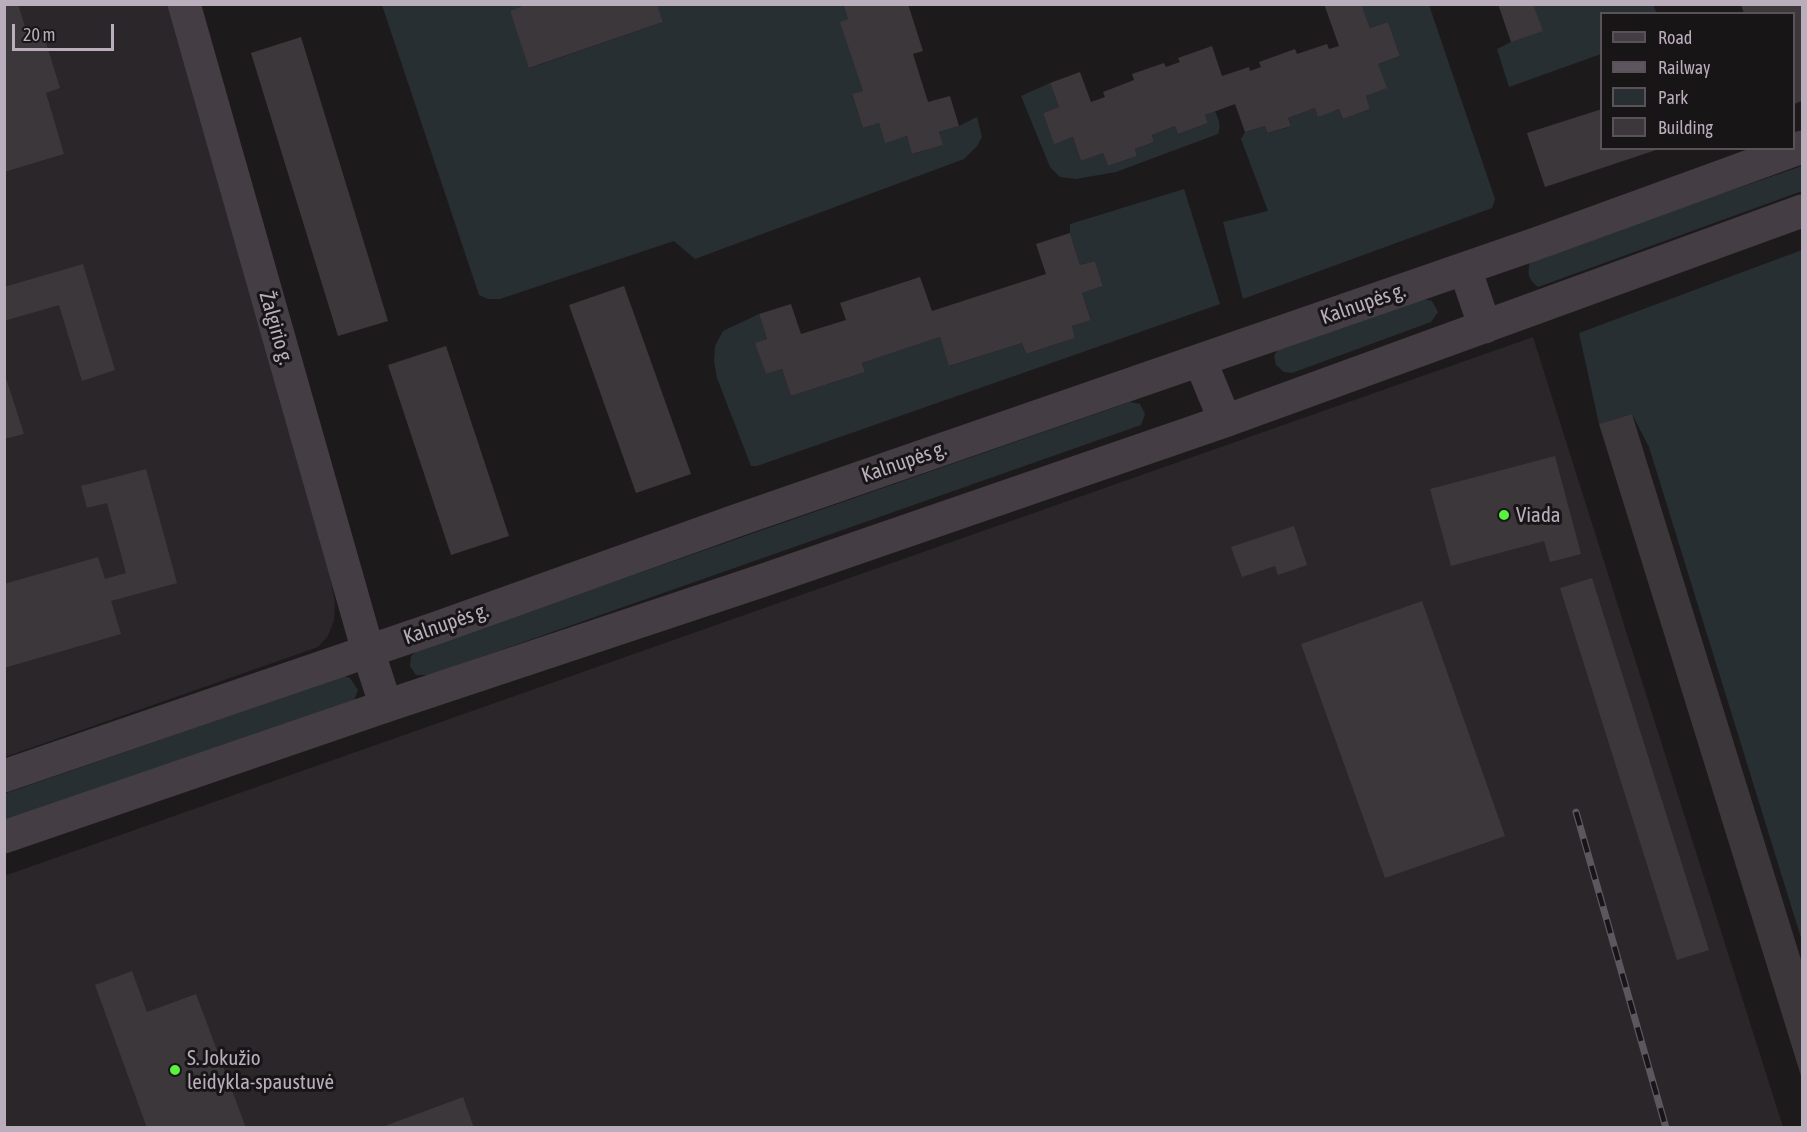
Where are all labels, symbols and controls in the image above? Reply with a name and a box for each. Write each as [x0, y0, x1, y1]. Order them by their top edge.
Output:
scale bar [15, 12, 117, 50]
legend [1600, 12, 1795, 150]
text: 20 m [23, 24, 55, 45]
text: Road [1658, 27, 1692, 48]
text: Railway [1658, 57, 1710, 78]
text: Park [1658, 87, 1688, 108]
text: Building [1658, 117, 1713, 138]
street label: Kalnupės g. [1317, 278, 1409, 330]
street label: Žalgirio g. [254, 289, 298, 367]
street label: Kalnupės g. [858, 436, 950, 488]
place label: Viada [1516, 502, 1561, 528]
marker: Viada [1497, 508, 1511, 522]
street label: Kalnupės g. [400, 598, 492, 650]
place label: S. Jokužio leidykla-spaustuvė [187, 1045, 334, 1095]
marker: S. Jokužio leidykla-spaustuvė [168, 1063, 182, 1077]

